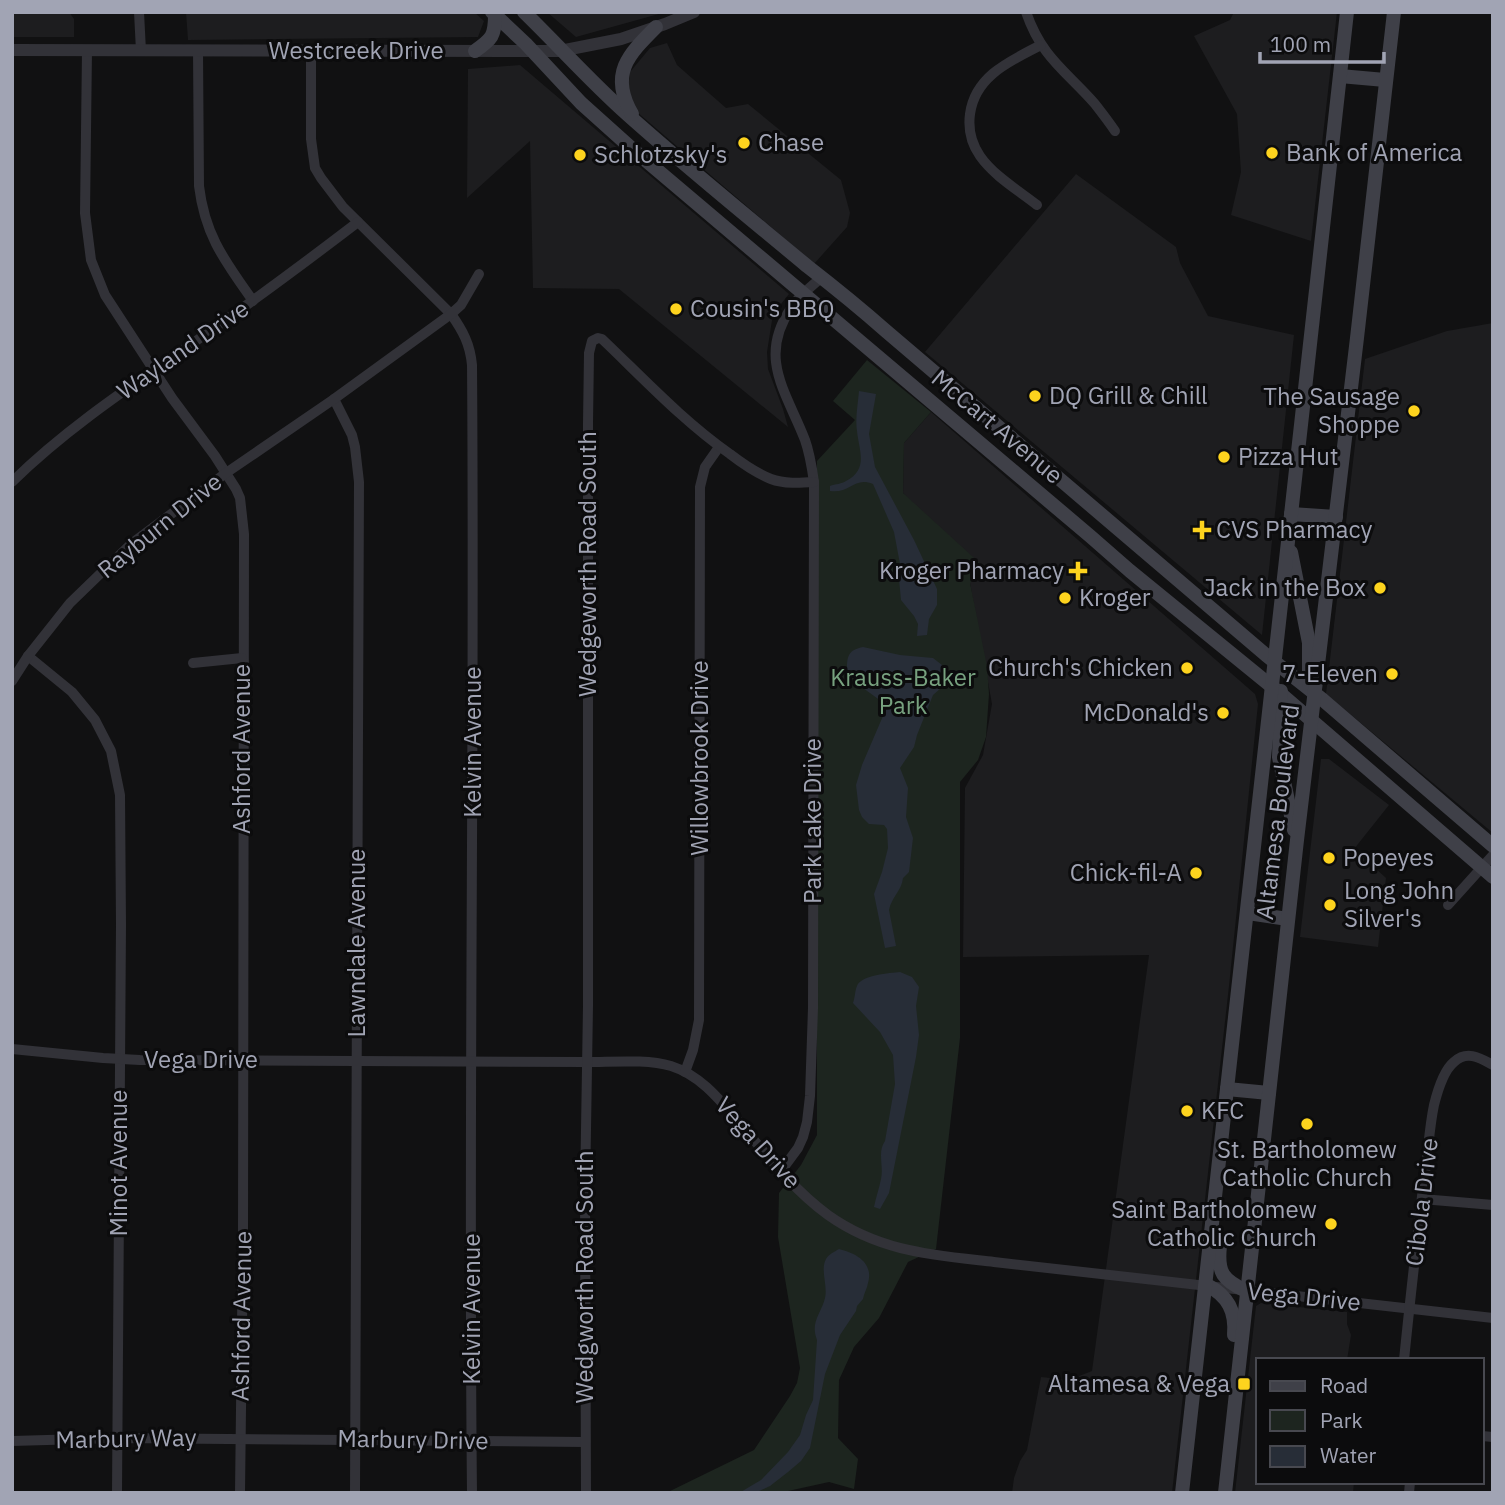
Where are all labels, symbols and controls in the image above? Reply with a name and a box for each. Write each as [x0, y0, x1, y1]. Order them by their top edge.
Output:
scale bar [1260, 21, 1384, 65]
text: 100 m [1270, 30, 1331, 58]
street label: Westcreek Drive [268, 34, 444, 66]
place label: Chase [758, 126, 824, 158]
marker: Chase [736, 135, 752, 151]
place label: Bank of America [1286, 136, 1463, 168]
place label: Schlotzsky's [594, 138, 727, 170]
marker: Bank of America [1264, 145, 1280, 161]
marker: Schlotzsky's [572, 147, 588, 163]
street label: Wayland Drive [110, 292, 255, 406]
place label: Cousin's BBQ [690, 292, 834, 324]
marker: Cousin's BBQ [668, 301, 684, 317]
street label: McCart Avenue [925, 362, 1070, 491]
place label: DQ Grill & Chill [1049, 379, 1208, 411]
place label: The Sausage Shoppe [1263, 380, 1400, 440]
marker: DQ Grill & Chill [1027, 388, 1043, 404]
marker: The Sausage Shoppe [1406, 403, 1422, 419]
street label: Wedgeworth Road South [571, 431, 603, 697]
place label: Pizza Hut [1238, 440, 1338, 472]
marker: Pizza Hut [1216, 449, 1232, 465]
street label: Rayburn Drive [91, 465, 228, 585]
place label: CVS Pharmacy [1216, 513, 1373, 545]
marker: CVS Pharmacy [1194, 522, 1210, 538]
place label: Kroger Pharmacy [879, 554, 1064, 586]
marker: Kroger Pharmacy [1070, 563, 1086, 579]
place label: Jack in the Box [1203, 571, 1366, 603]
marker: Jack in the Box [1372, 580, 1388, 596]
place label: Kroger [1079, 581, 1151, 613]
marker: Kroger [1057, 590, 1073, 606]
place label: Church's Chicken [988, 651, 1173, 683]
place label: 7-Eleven [1282, 657, 1378, 689]
street label: Willowbrook Drive [683, 660, 715, 856]
marker: Church's Chicken [1179, 660, 1195, 676]
park label: Krauss-Baker Park [830, 661, 976, 721]
street label: Ashford Avenue [225, 664, 257, 834]
street label: Kelvin Avenue [456, 666, 488, 818]
marker: 7-Eleven [1384, 666, 1400, 682]
place label: McDonald's [1084, 696, 1209, 728]
street label: Altamesa Boulevard [1248, 702, 1306, 921]
marker: McDonald's [1215, 705, 1231, 721]
street label: Park Lake Drive [796, 738, 828, 904]
place label: Popeyes [1343, 841, 1434, 873]
street label: Lawndale Avenue [340, 848, 372, 1038]
marker: Popeyes [1321, 850, 1337, 866]
place label: Chick-fil-A [1070, 856, 1182, 888]
marker: Chick-fil-A [1188, 865, 1204, 881]
place label: Long John Silver's [1344, 874, 1454, 934]
marker: Long John Silver's [1322, 897, 1338, 913]
street label: Vega Drive [144, 1043, 258, 1075]
street label: Vega Drive [709, 1089, 809, 1195]
street label: Minot Avenue [102, 1090, 134, 1236]
place label: KFC [1201, 1094, 1244, 1126]
marker: KFC [1179, 1103, 1195, 1119]
marker: St. Bartholomew Catholic Church [1299, 1116, 1315, 1132]
place label: St. Bartholomew Catholic Church [1217, 1133, 1397, 1193]
street label: Cibola Drive [1397, 1136, 1445, 1268]
street label: Wedgworth Road South [568, 1150, 600, 1404]
place label: Saint Bartholomew Catholic Church [1111, 1193, 1317, 1253]
marker: Saint Bartholomew Catholic Church [1323, 1216, 1339, 1232]
street label: Ashford Avenue [224, 1231, 258, 1401]
street label: Kelvin Avenue [455, 1233, 487, 1385]
street label: Vega Drive [1246, 1274, 1362, 1318]
legend [1256, 1358, 1484, 1484]
place label: Altamesa & Vega [1048, 1367, 1230, 1399]
text: Road [1320, 1371, 1368, 1399]
marker: Altamesa & Vega [1236, 1376, 1252, 1392]
text: Park [1320, 1406, 1363, 1434]
street label: Marbury Way [55, 1421, 197, 1455]
street label: Marbury Drive [337, 1422, 489, 1456]
text: Water [1320, 1441, 1377, 1469]

